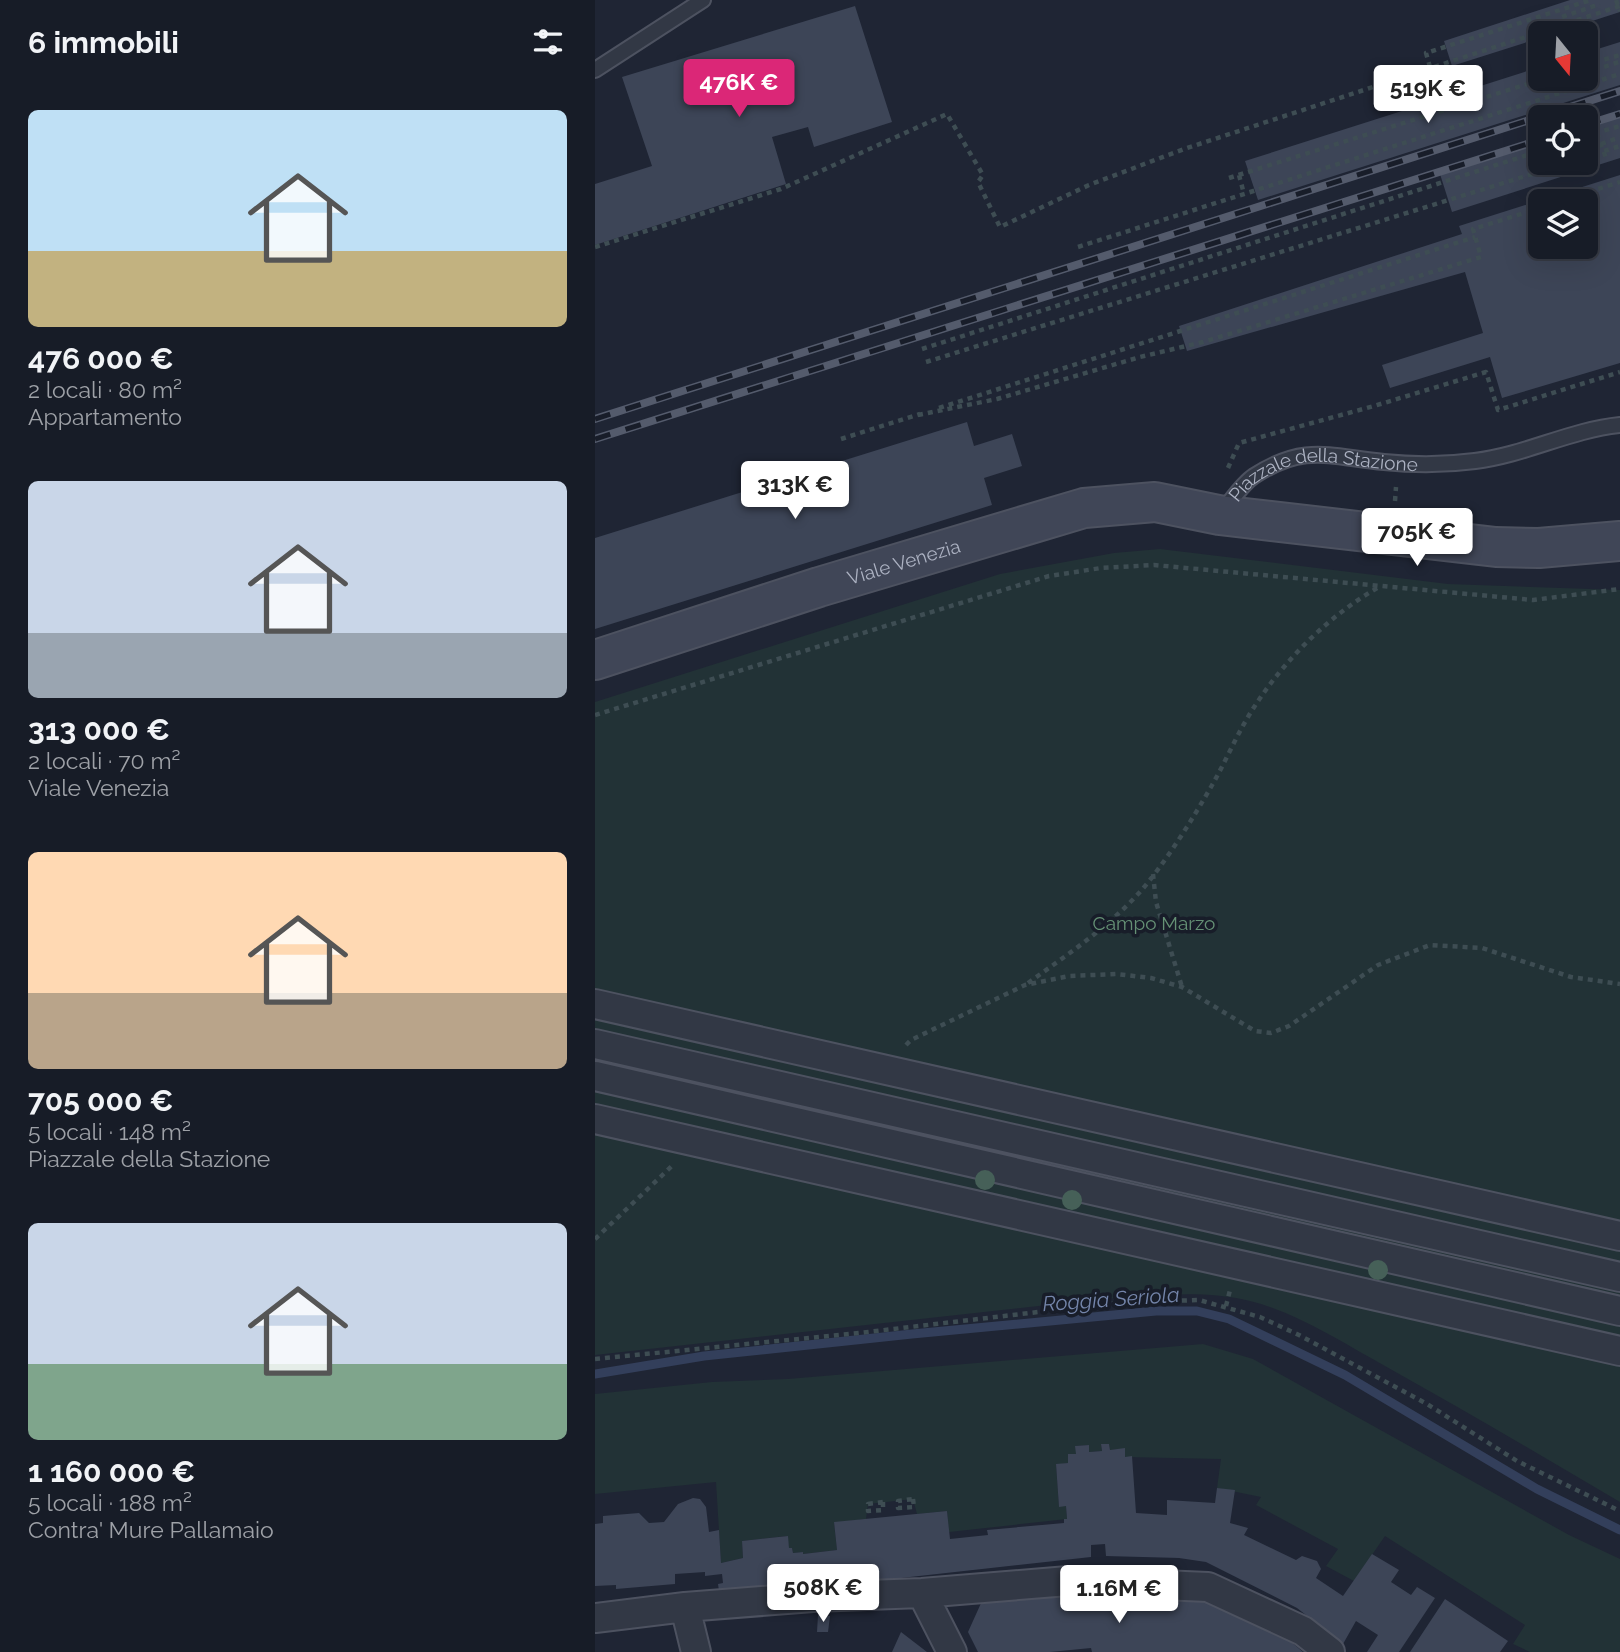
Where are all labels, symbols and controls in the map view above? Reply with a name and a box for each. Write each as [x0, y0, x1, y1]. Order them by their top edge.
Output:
north arrow [1528, 21, 1598, 91]
map controls [1528, 21, 1598, 259]
icon: filters [529, 23, 567, 61]
text: 6 immobili [28, 25, 179, 60]
pin: 476K € [682, 60, 796, 119]
pin: 519K € [1371, 66, 1485, 125]
text: 476K € [700, 68, 778, 95]
text: 519K € [1390, 74, 1466, 101]
button: locate [1528, 105, 1598, 175]
icon: home [235, 155, 361, 281]
button: layers [1528, 189, 1598, 259]
text: 476 000 € [28, 341, 174, 376]
text: 2 locali · 80 m² [28, 376, 182, 403]
text: Appartamento [28, 403, 182, 430]
street label: Piazzale della Stazione [1224, 444, 1418, 506]
pin: 313K € [738, 462, 852, 521]
text: 313K € [757, 470, 833, 497]
pin: 705K € [1360, 508, 1474, 568]
text: 705K € [1378, 517, 1456, 544]
icon: home [235, 526, 361, 652]
street label: Viale Venezia [845, 535, 963, 589]
text: 313 000 € [28, 712, 170, 747]
text: 2 locali · 70 m² [28, 747, 181, 774]
text: Viale Venezia [28, 774, 169, 801]
icon: home [235, 897, 361, 1023]
park label: Campo Marzo [1093, 912, 1215, 934]
text: 705 000 € [28, 1083, 173, 1118]
text: 5 locali · 148 m² [28, 1118, 191, 1145]
text: Piazzale della Stazione [28, 1145, 270, 1172]
icon: home [235, 1268, 361, 1394]
water label: Roggia Seriola [1042, 1282, 1180, 1316]
text: 1 160 000 € [28, 1454, 195, 1489]
text: 5 locali · 188 m² [28, 1489, 192, 1516]
text: Contra' Mure Pallamaio [28, 1516, 274, 1543]
pin: 508K € [766, 1564, 880, 1624]
pin: 1.16M € [1054, 1566, 1184, 1625]
text: 508K € [783, 1573, 863, 1600]
text: 1.16M € [1076, 1574, 1162, 1601]

